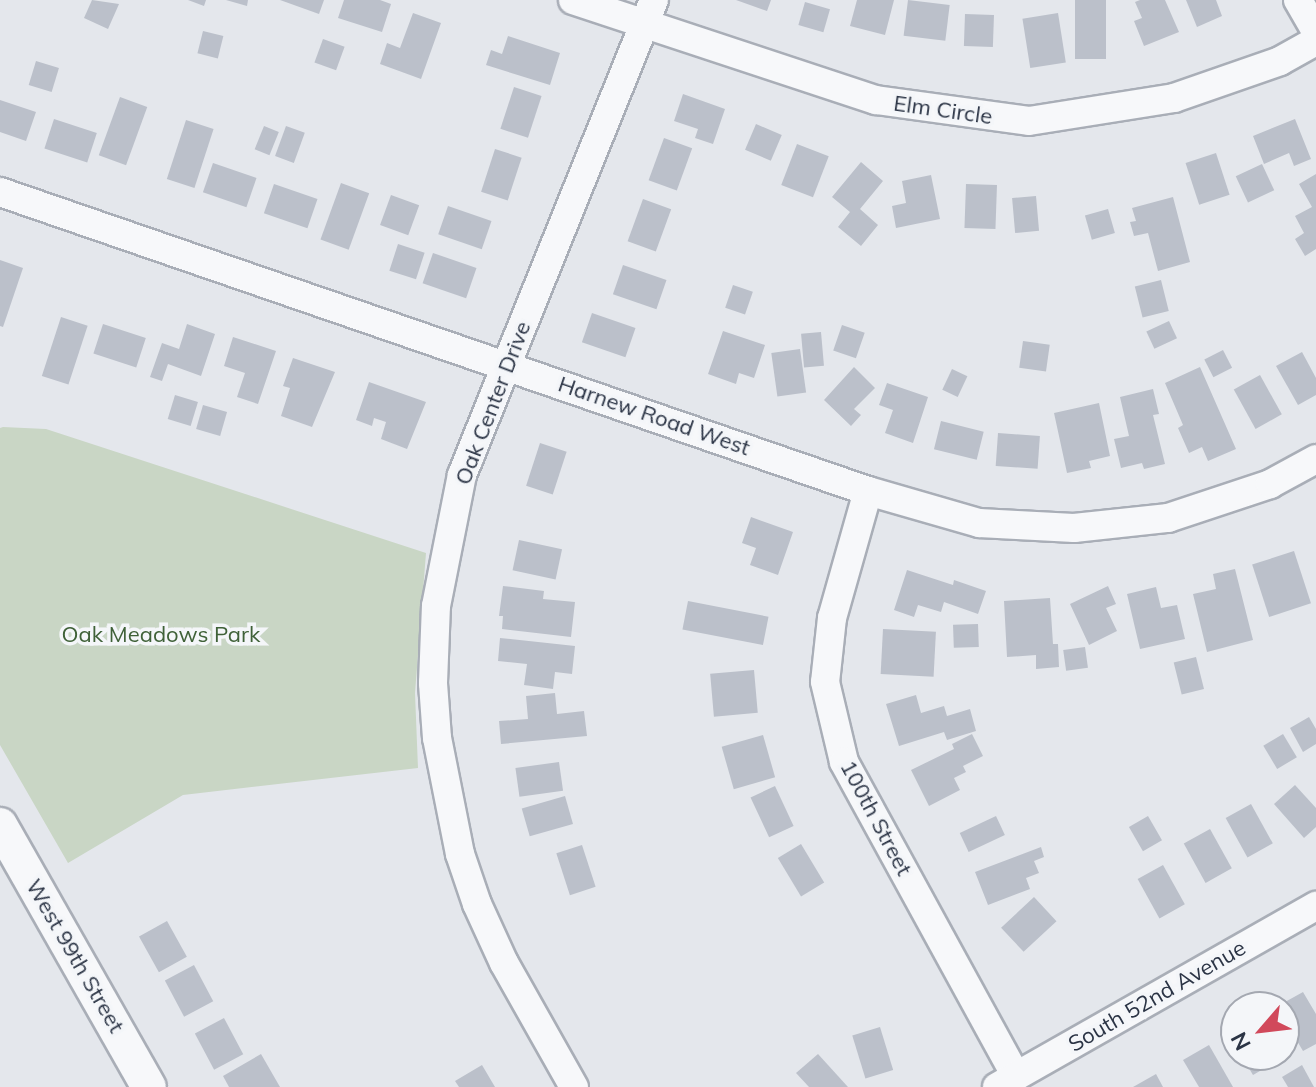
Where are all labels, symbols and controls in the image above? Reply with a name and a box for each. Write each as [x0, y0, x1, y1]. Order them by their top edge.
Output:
street label: Elm Circle [892, 90, 994, 130]
street label: Oak Center Drive [450, 318, 536, 488]
street label: Harnew Road West [555, 371, 753, 461]
park label: Oak Meadows Park [62, 622, 260, 648]
street label: 100th Street [835, 756, 917, 880]
street label: West 99th Street [20, 875, 130, 1037]
street label: South 52nd Avenue [1064, 935, 1250, 1057]
north arrow [1220, 991, 1300, 1071]
text: N [1224, 1027, 1257, 1055]

